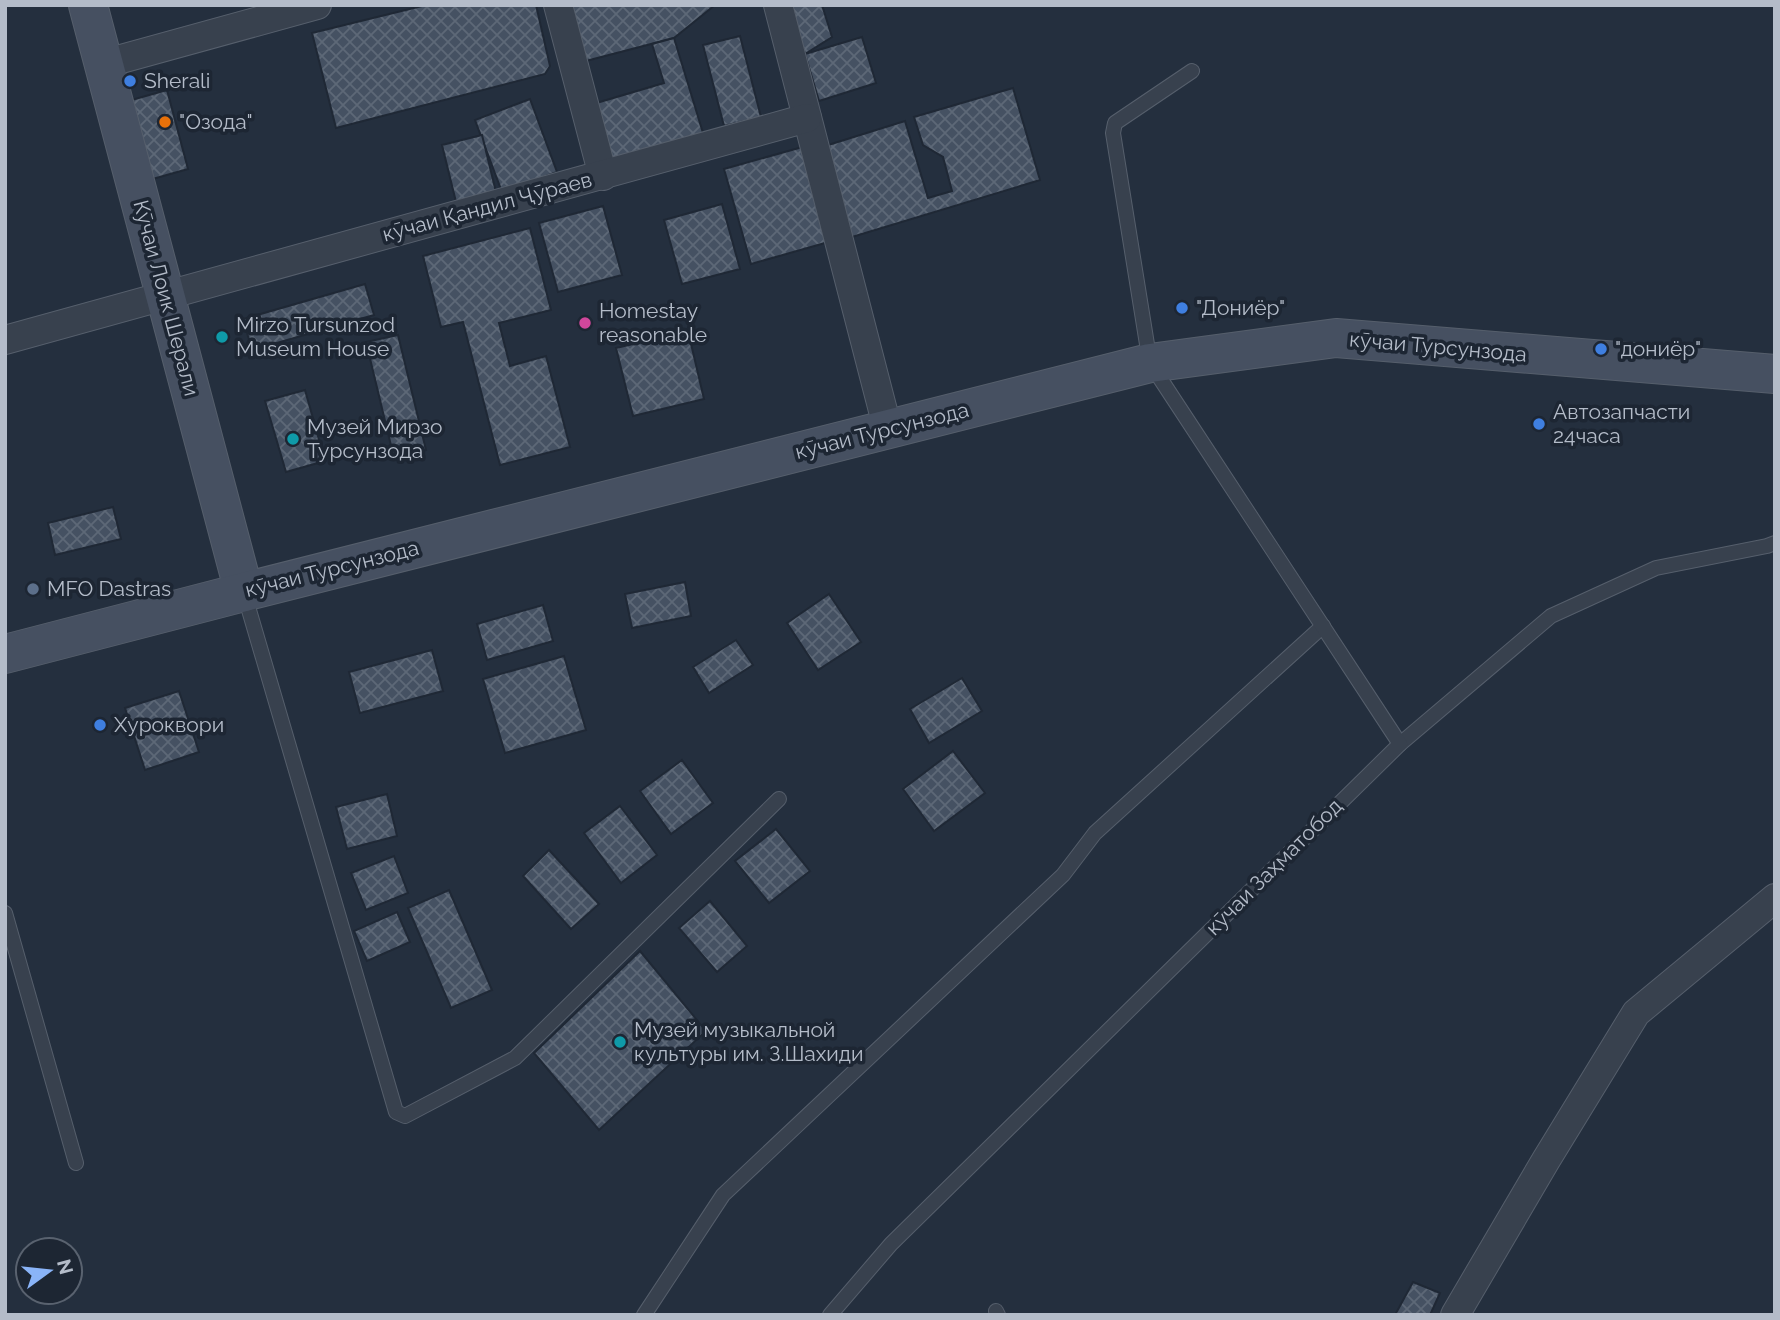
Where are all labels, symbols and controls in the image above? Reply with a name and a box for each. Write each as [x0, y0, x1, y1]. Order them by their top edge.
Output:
place label: Sherali [144, 68, 210, 93]
marker: Sherali [122, 73, 138, 89]
place label: "Озода" [179, 109, 253, 134]
marker: "Озода" [157, 114, 173, 130]
street label: кӯчаи Қандил Ҷӯраев [379, 167, 594, 247]
street label: Кӯчаи Лоик Шерали [128, 197, 205, 399]
place label: "Дониёр" [1196, 295, 1285, 320]
place label: Homestay reasonable [599, 298, 707, 347]
marker: "Дониёр" [1174, 300, 1190, 316]
place label: Mirzo Tursunzod Museum House [236, 312, 395, 361]
marker: Homestay reasonable [577, 315, 593, 331]
street label: кӯчаи Турсунзода [1348, 326, 1528, 367]
marker: Mirzo Tursunzod Museum House [214, 329, 230, 345]
place label: "дониёр" [1615, 336, 1701, 361]
marker: "дониёр" [1593, 341, 1609, 357]
street label: кӯчаи Турсунзода [792, 397, 971, 464]
place label: Автозапчасти 24часа [1553, 399, 1690, 448]
place label: Музей Мирзо Турсунзода [307, 414, 443, 463]
marker: Автозапчасти 24часа [1531, 416, 1547, 432]
marker: Музей Мирзо Турсунзода [285, 431, 301, 447]
street label: кӯчаи Турсунзода [242, 535, 421, 602]
place label: MFO Dastras [47, 576, 171, 601]
marker: MFO Dastras [25, 581, 41, 597]
place label: Хуроквори [114, 712, 224, 737]
marker: Хуроквори [92, 717, 108, 733]
street label: кӯчаи Заҳматобод [1200, 793, 1347, 940]
place label: Музей музыкальной культуры им. З.Шахиди [634, 1017, 864, 1066]
marker: Музей музыкальной культуры им. З.Шахиди [612, 1034, 628, 1050]
north arrow [14, 1236, 84, 1306]
text: N [53, 1257, 78, 1276]

